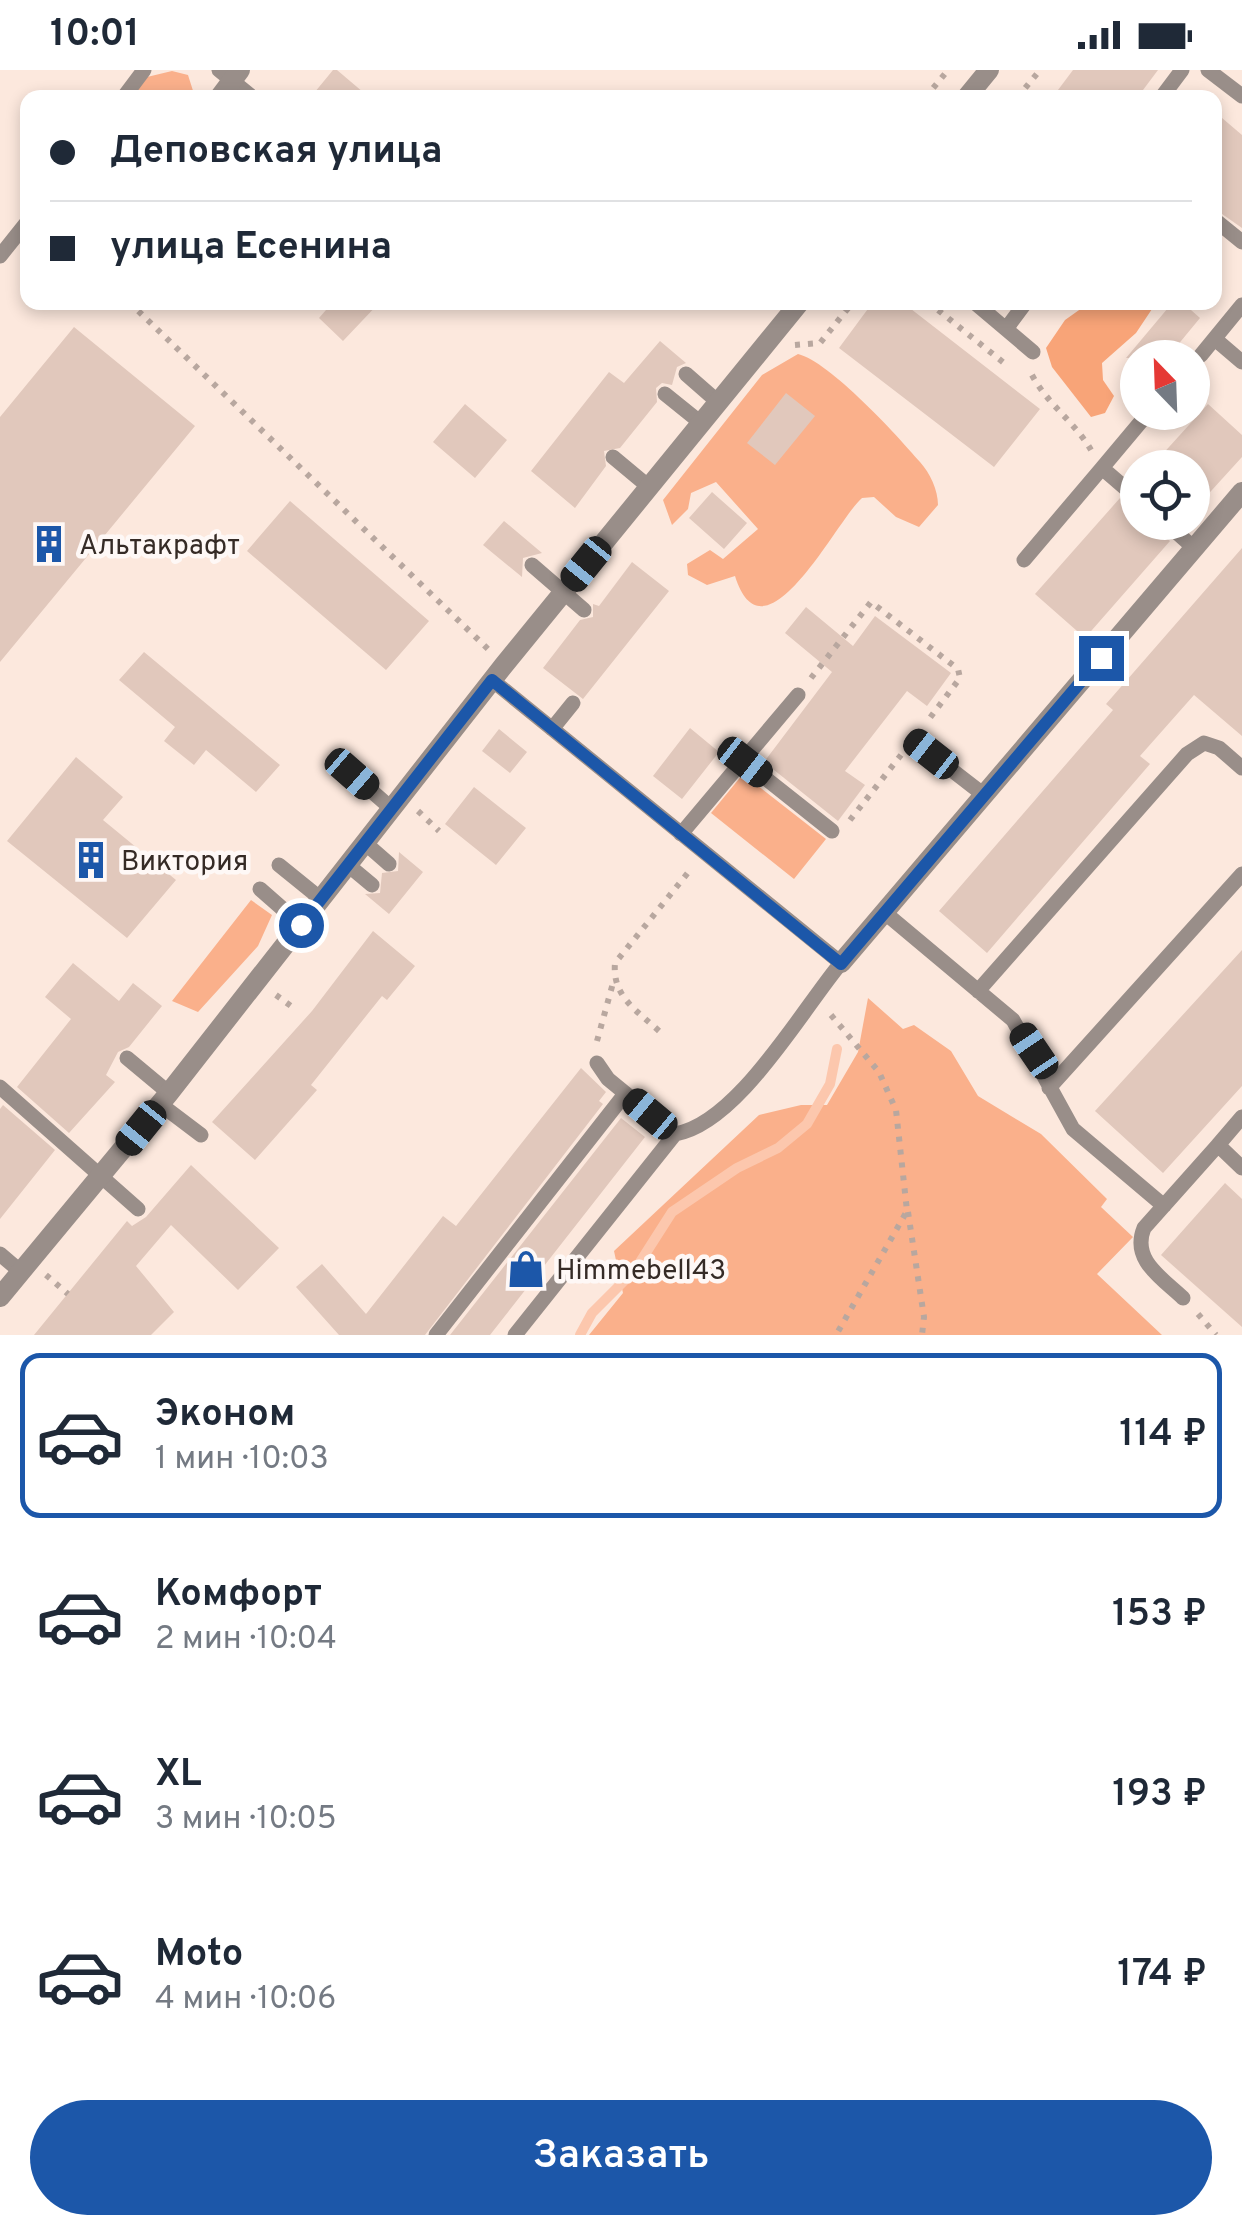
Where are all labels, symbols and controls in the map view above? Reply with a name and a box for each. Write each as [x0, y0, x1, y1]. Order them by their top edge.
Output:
text: 10:01 [50, 11, 140, 60]
text: Деповская улица [110, 128, 442, 177]
text: улица Есенина [110, 224, 392, 273]
north arrow [1120, 340, 1210, 430]
map controls [1120, 340, 1210, 540]
button: locate [1120, 450, 1210, 540]
building icon: Альтакрафт [28, 523, 70, 565]
place label: Альтакрафт [79, 529, 240, 565]
car [555, 531, 617, 597]
route end [1079, 636, 1124, 681]
car [898, 724, 964, 784]
car [712, 732, 778, 792]
car [320, 743, 384, 805]
building icon: Виктория [70, 839, 112, 881]
place label: Виктория [121, 845, 248, 881]
route start [279, 903, 324, 948]
car [1005, 1018, 1063, 1084]
car [617, 1083, 683, 1145]
car [110, 1095, 172, 1161]
shop icon: Himmebell43 [505, 1248, 547, 1290]
place label: Himmebell43 [556, 1254, 726, 1290]
icon: car [35, 1391, 125, 1481]
text: Эконом [155, 1391, 295, 1440]
text: 114 ₽ [1119, 1411, 1207, 1460]
text: 1 мин · 10:03 [155, 1440, 329, 1480]
icon: car [35, 1571, 125, 1661]
text: Комфорт [155, 1571, 322, 1620]
text: 153 ₽ [1112, 1591, 1207, 1640]
text: 2 мин · 10:04 [155, 1620, 337, 1660]
icon: car [35, 1751, 125, 1841]
text: XL [155, 1751, 202, 1800]
text: 193 ₽ [1112, 1771, 1207, 1820]
text: 3 мин · 10:05 [155, 1800, 337, 1840]
icon: car [35, 1931, 125, 2021]
text: Moto [155, 1931, 243, 1980]
text: 174 ₽ [1117, 1951, 1207, 2000]
text: 4 мин · 10:06 [155, 1980, 336, 2020]
button: Заказать [30, 2100, 1212, 2215]

